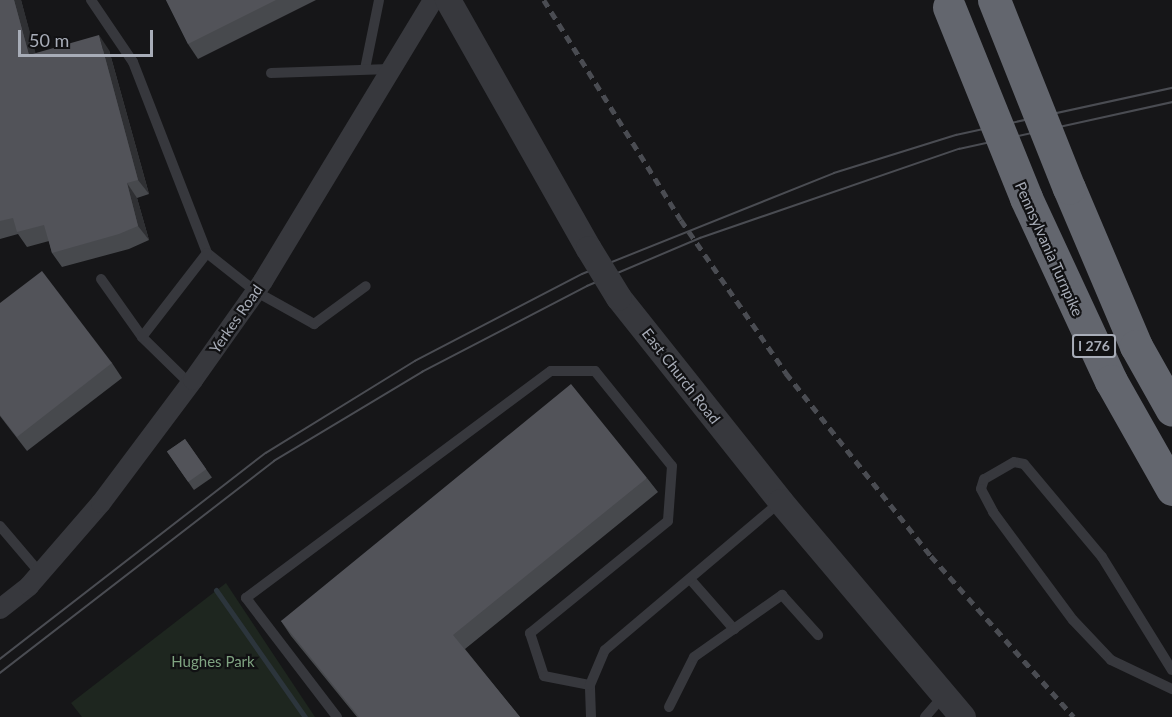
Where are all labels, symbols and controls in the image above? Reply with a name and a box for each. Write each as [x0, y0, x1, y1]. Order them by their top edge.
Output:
scale bar [21, 18, 156, 56]
text: 50 m [29, 29, 69, 51]
street label: Pennsylvania Turnpike [1011, 179, 1087, 319]
street label: Yerkes Road [206, 281, 266, 357]
street label: East Church Road [638, 325, 724, 427]
road number: I 276 [1072, 335, 1116, 357]
park label: Hughes Park [171, 653, 255, 671]

